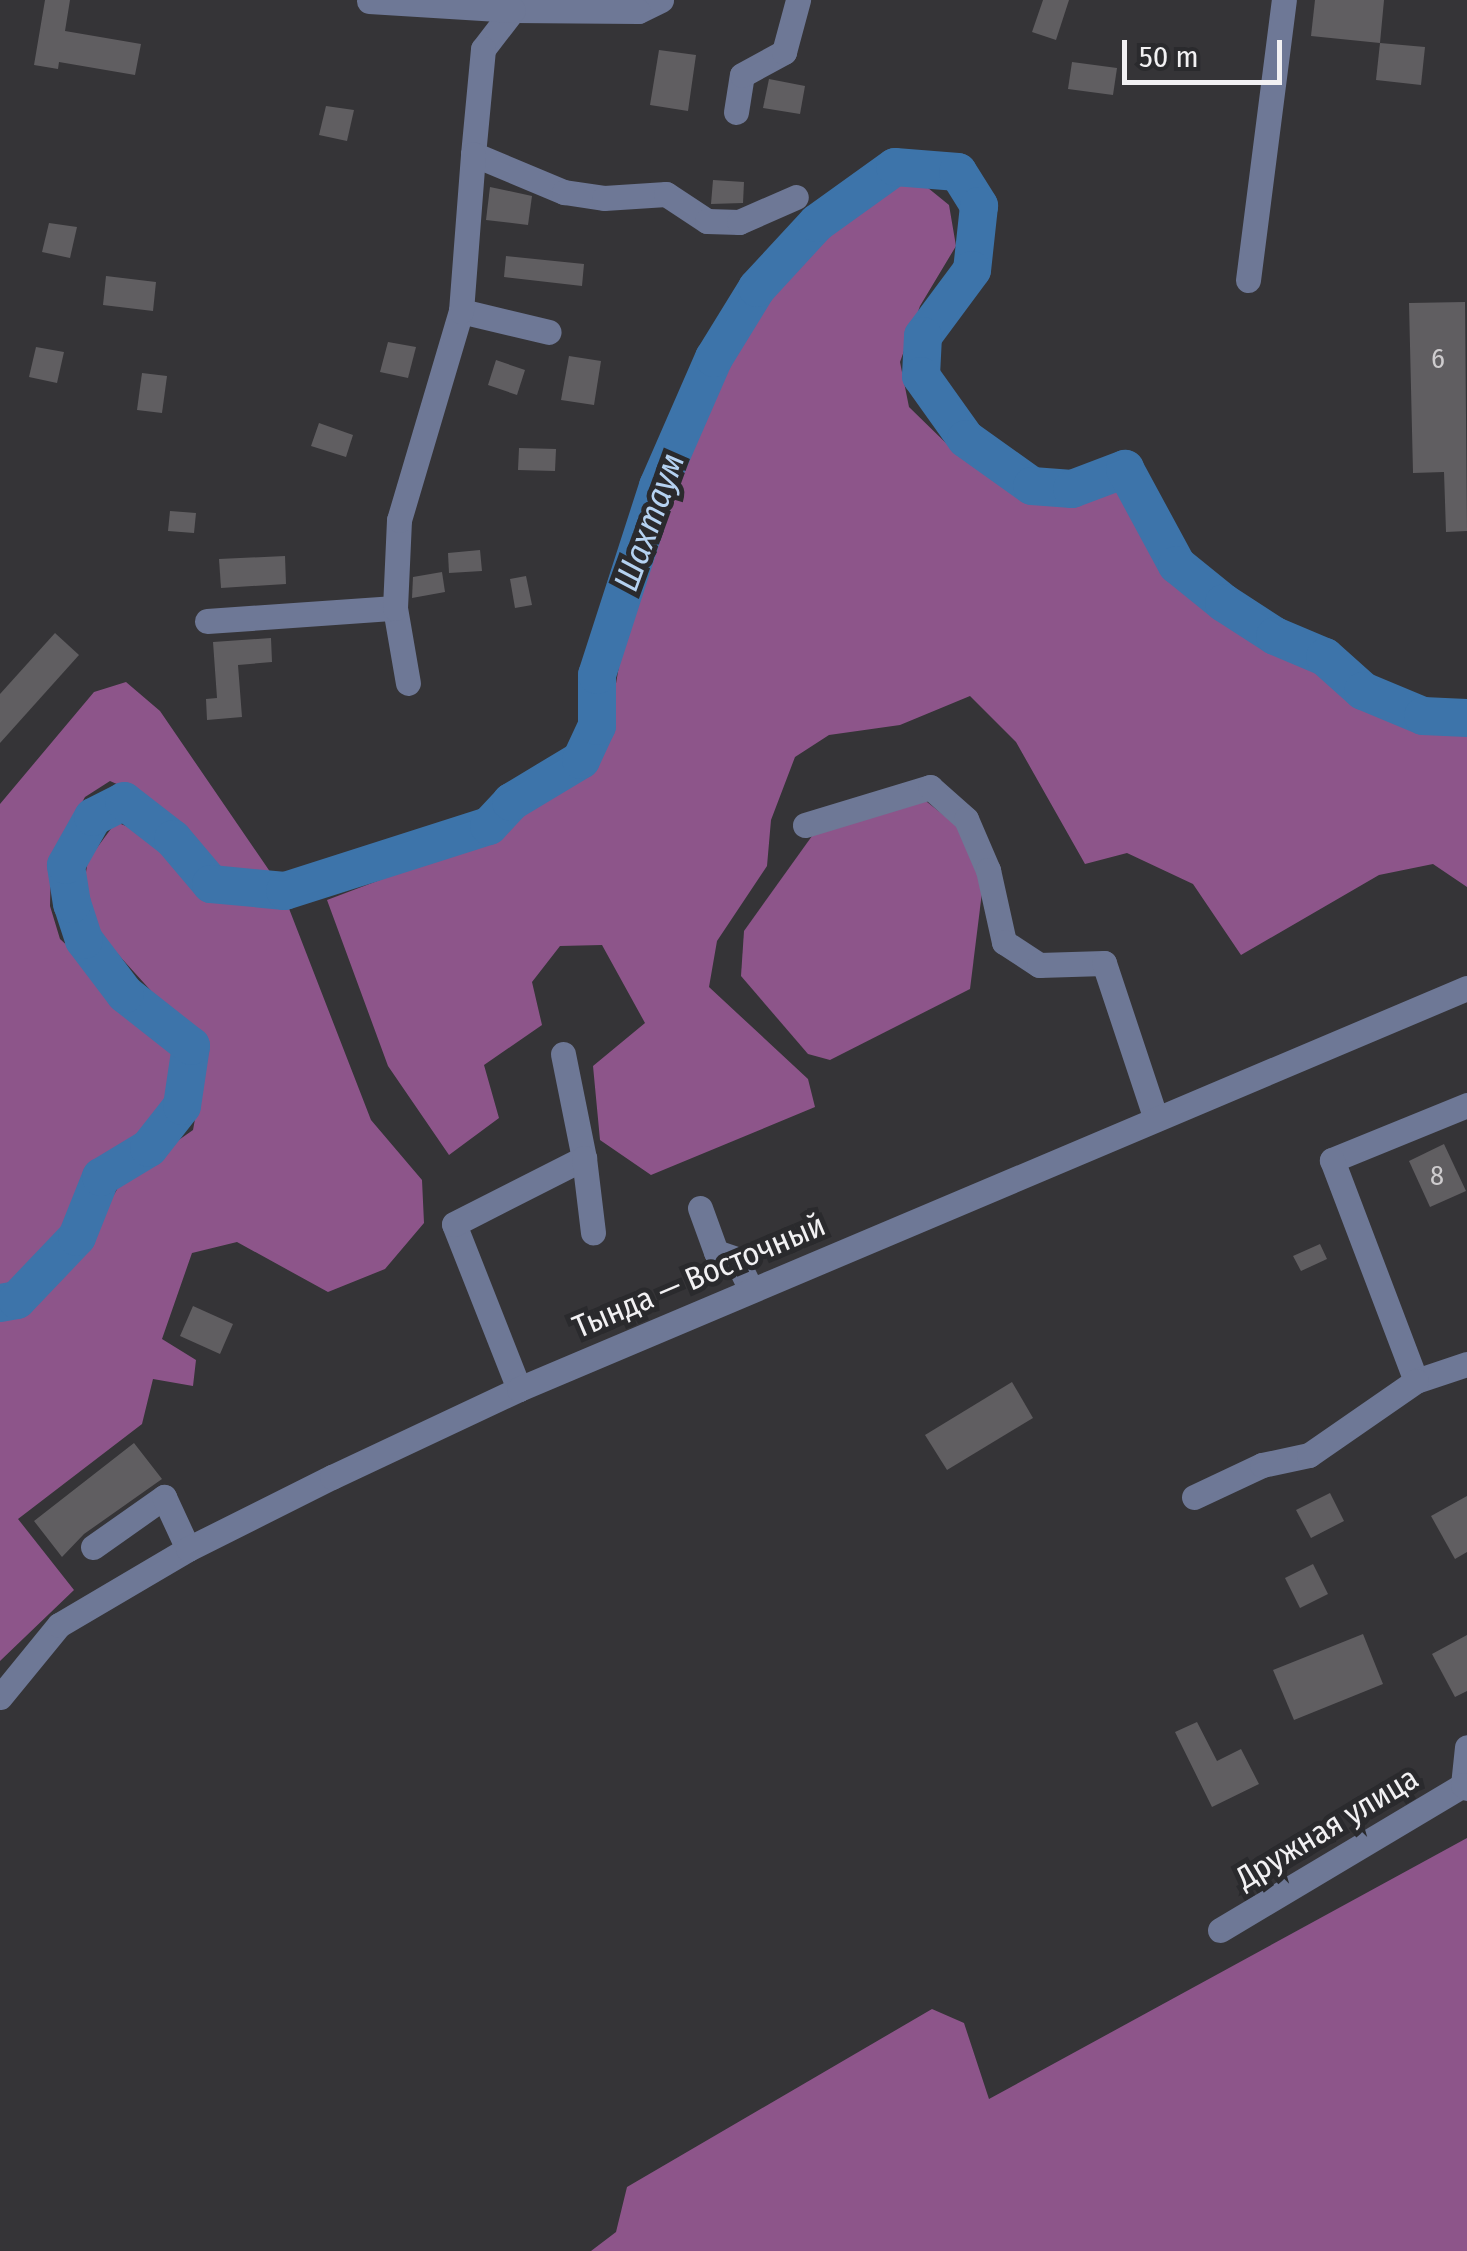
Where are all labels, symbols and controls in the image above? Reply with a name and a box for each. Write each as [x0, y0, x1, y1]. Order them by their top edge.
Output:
scale bar [1127, 20, 1287, 82]
text: 50 m [1139, 39, 1199, 75]
house number: 6 [1431, 342, 1445, 376]
water label: Шахтаум [605, 447, 693, 597]
house number: 8 [1430, 1159, 1444, 1193]
street label: Тында — Восточный [567, 1206, 831, 1346]
street label: Дружная улица [1229, 1759, 1425, 1897]

